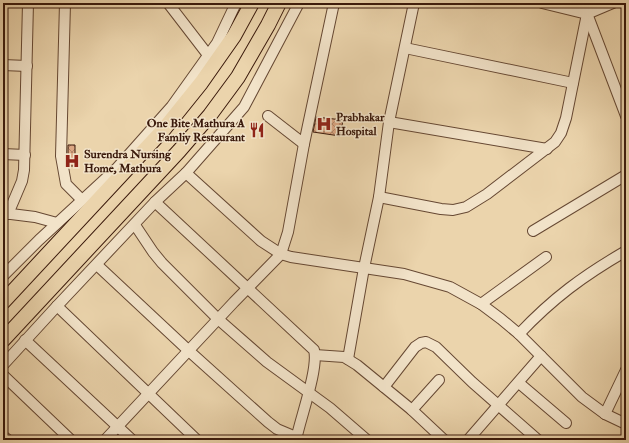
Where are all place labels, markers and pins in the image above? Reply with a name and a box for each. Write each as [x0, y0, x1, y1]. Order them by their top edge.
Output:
place label: Prabhakar Hospital [336, 110, 385, 139]
hospital icon: Prabhakar Hospital [315, 115, 333, 133]
place label: One Bite Mathura A Famliy Restaurant [147, 116, 245, 145]
restaurant icon: One Bite Mathura A Famliy Restaurant [248, 121, 266, 139]
place label: Surendra Nursing Home, Mathura [84, 147, 172, 176]
hospital icon: Surendra Nursing Home, Mathura [63, 152, 81, 170]

